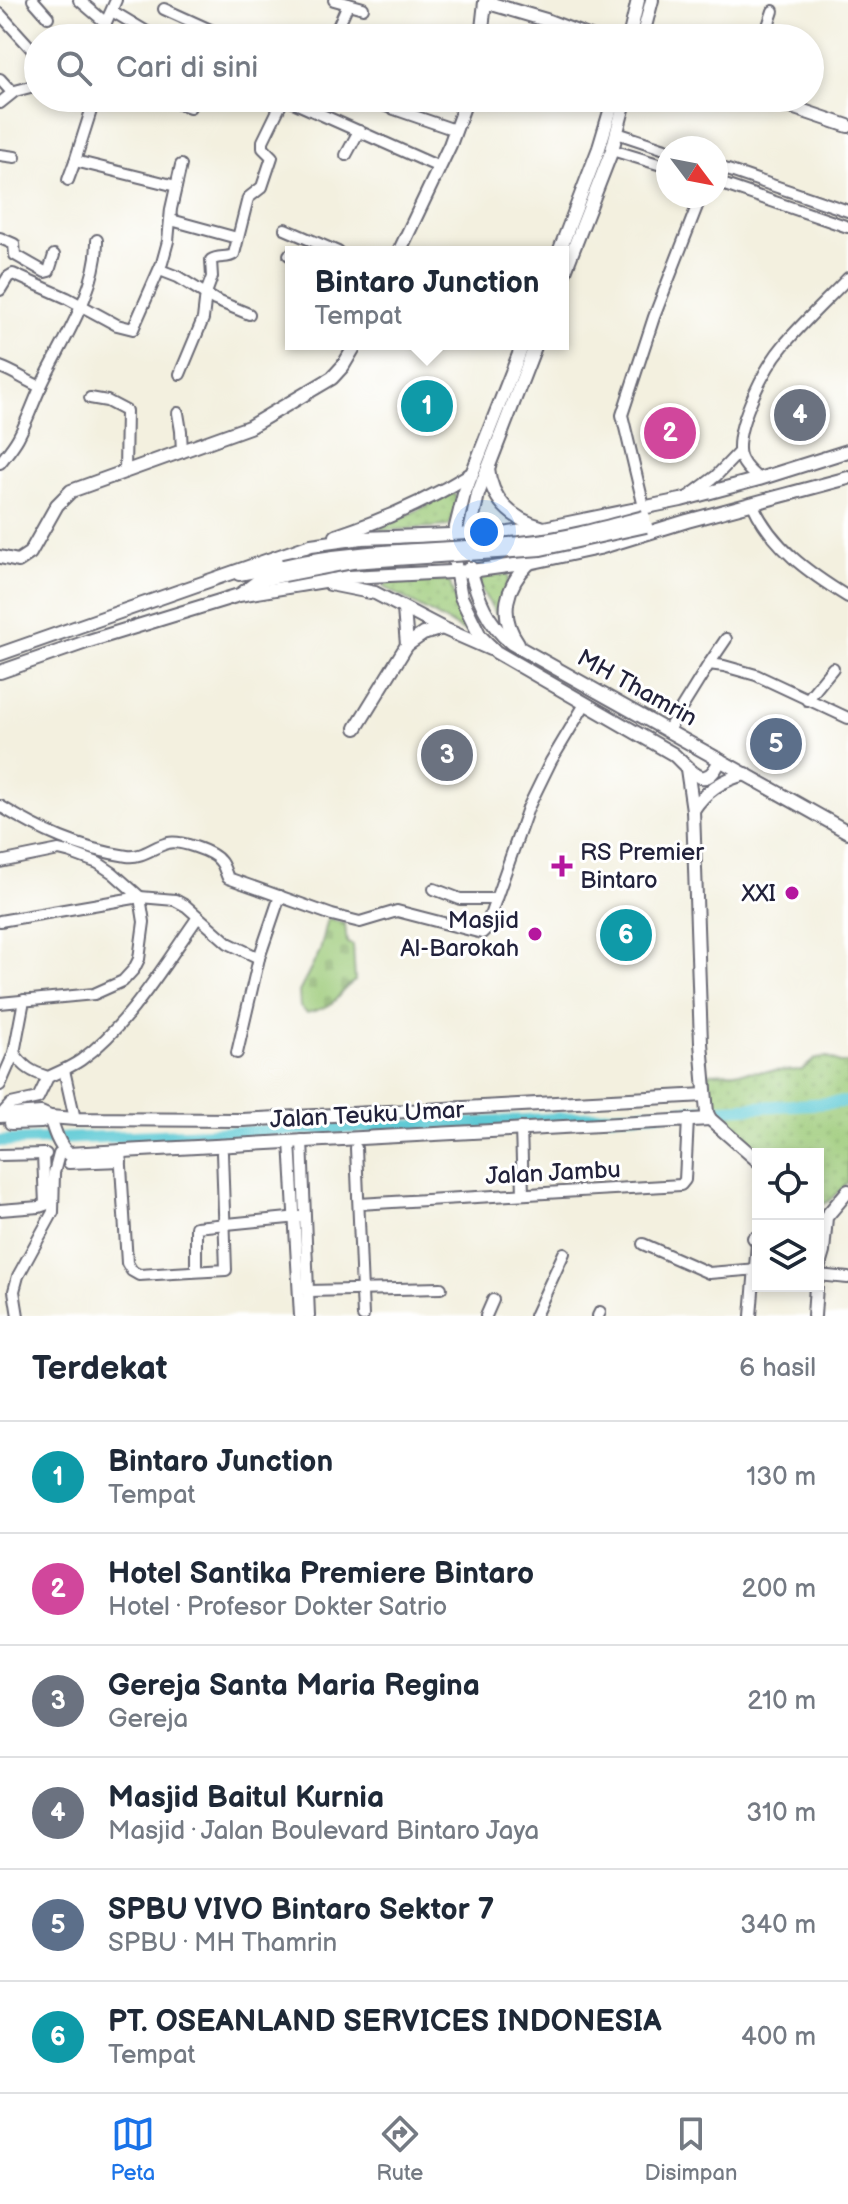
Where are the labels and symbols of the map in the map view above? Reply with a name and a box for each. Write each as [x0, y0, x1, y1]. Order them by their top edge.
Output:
north arrow [656, 136, 728, 208]
pin: 1 [401, 376, 453, 436]
pin: 4 [774, 385, 826, 445]
pin: 2 [644, 403, 696, 463]
your location [464, 512, 504, 552]
street label: MH Thamrin [572, 643, 702, 733]
pin: 5 [750, 714, 802, 774]
pin: 3 [421, 725, 473, 785]
place label: RS Premier Bintaro [580, 838, 704, 895]
marker: RS Premier Bintaro [551, 855, 573, 877]
place label: XXI [740, 879, 776, 908]
marker: XXI [783, 884, 801, 902]
pin: 6 [600, 905, 652, 965]
place label: Masjid Al-Barokah [400, 906, 519, 963]
marker: Masjid Al-Barokah [526, 925, 544, 943]
street label: Jalan Teuku Umar [269, 1095, 465, 1135]
street label: Jalan Jambu [485, 1155, 621, 1191]

